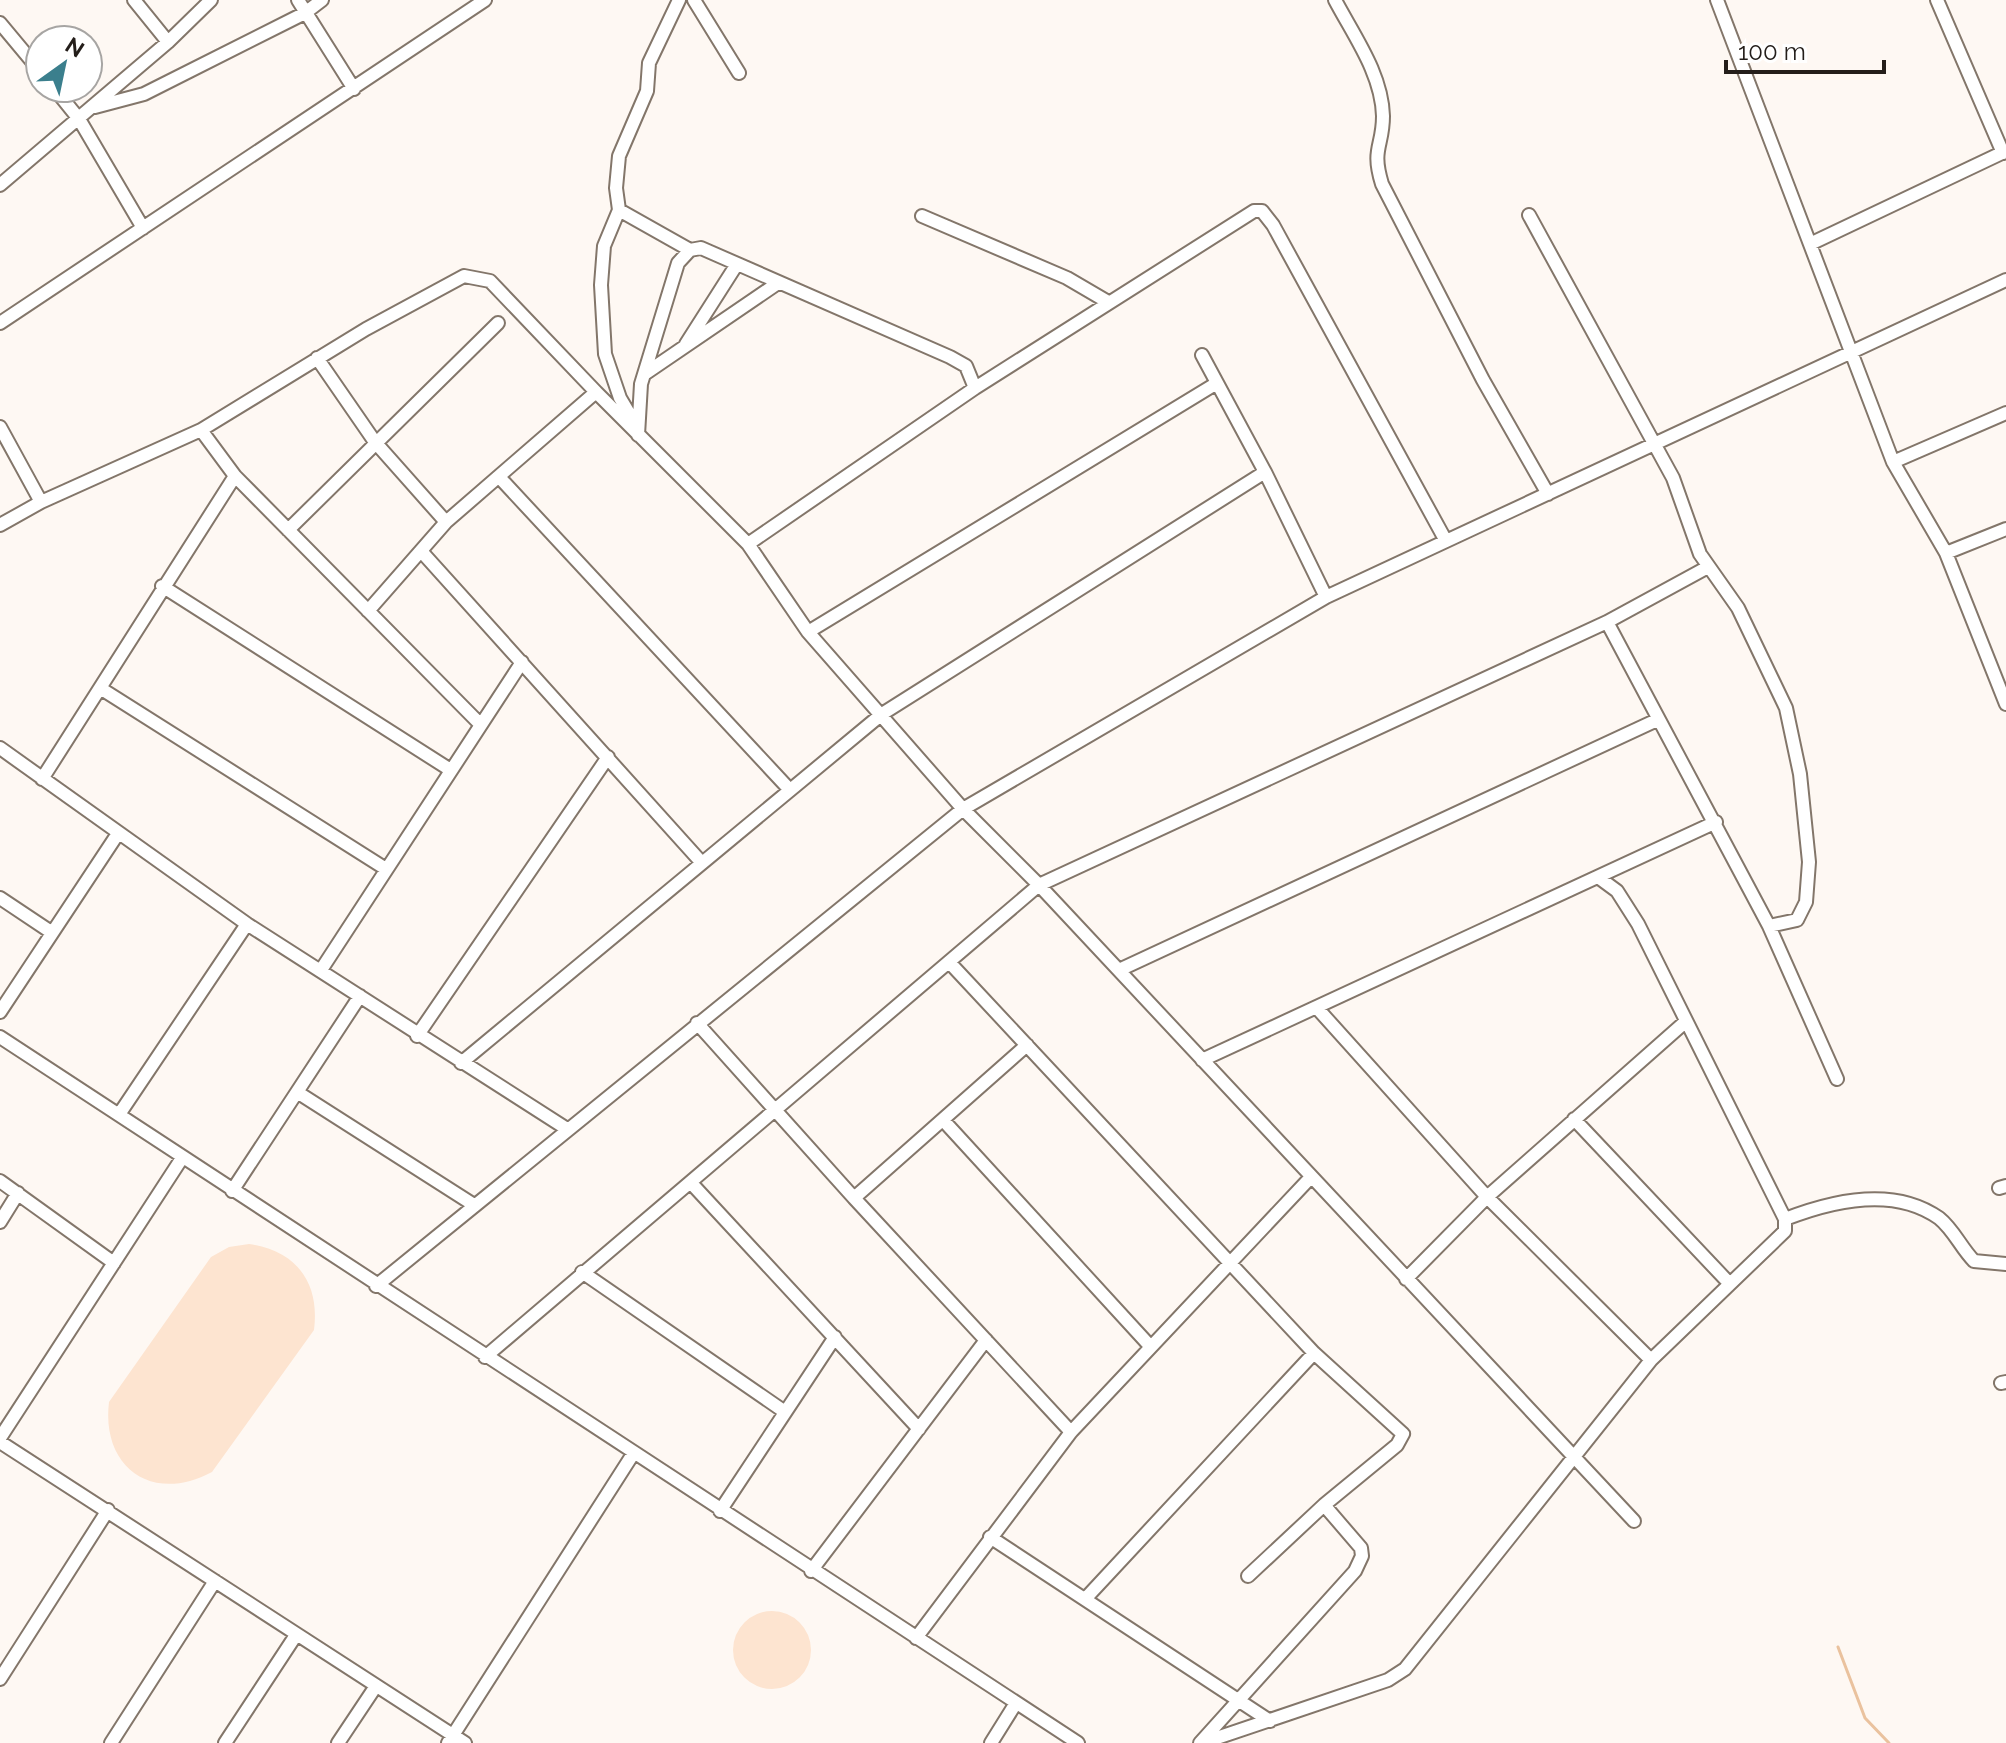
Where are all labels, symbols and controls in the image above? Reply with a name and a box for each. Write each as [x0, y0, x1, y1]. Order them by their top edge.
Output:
north arrow [24, 24, 104, 104]
scale bar [1726, 24, 1884, 74]
text: N [61, 32, 89, 63]
text: 100 m [1738, 37, 1806, 66]

